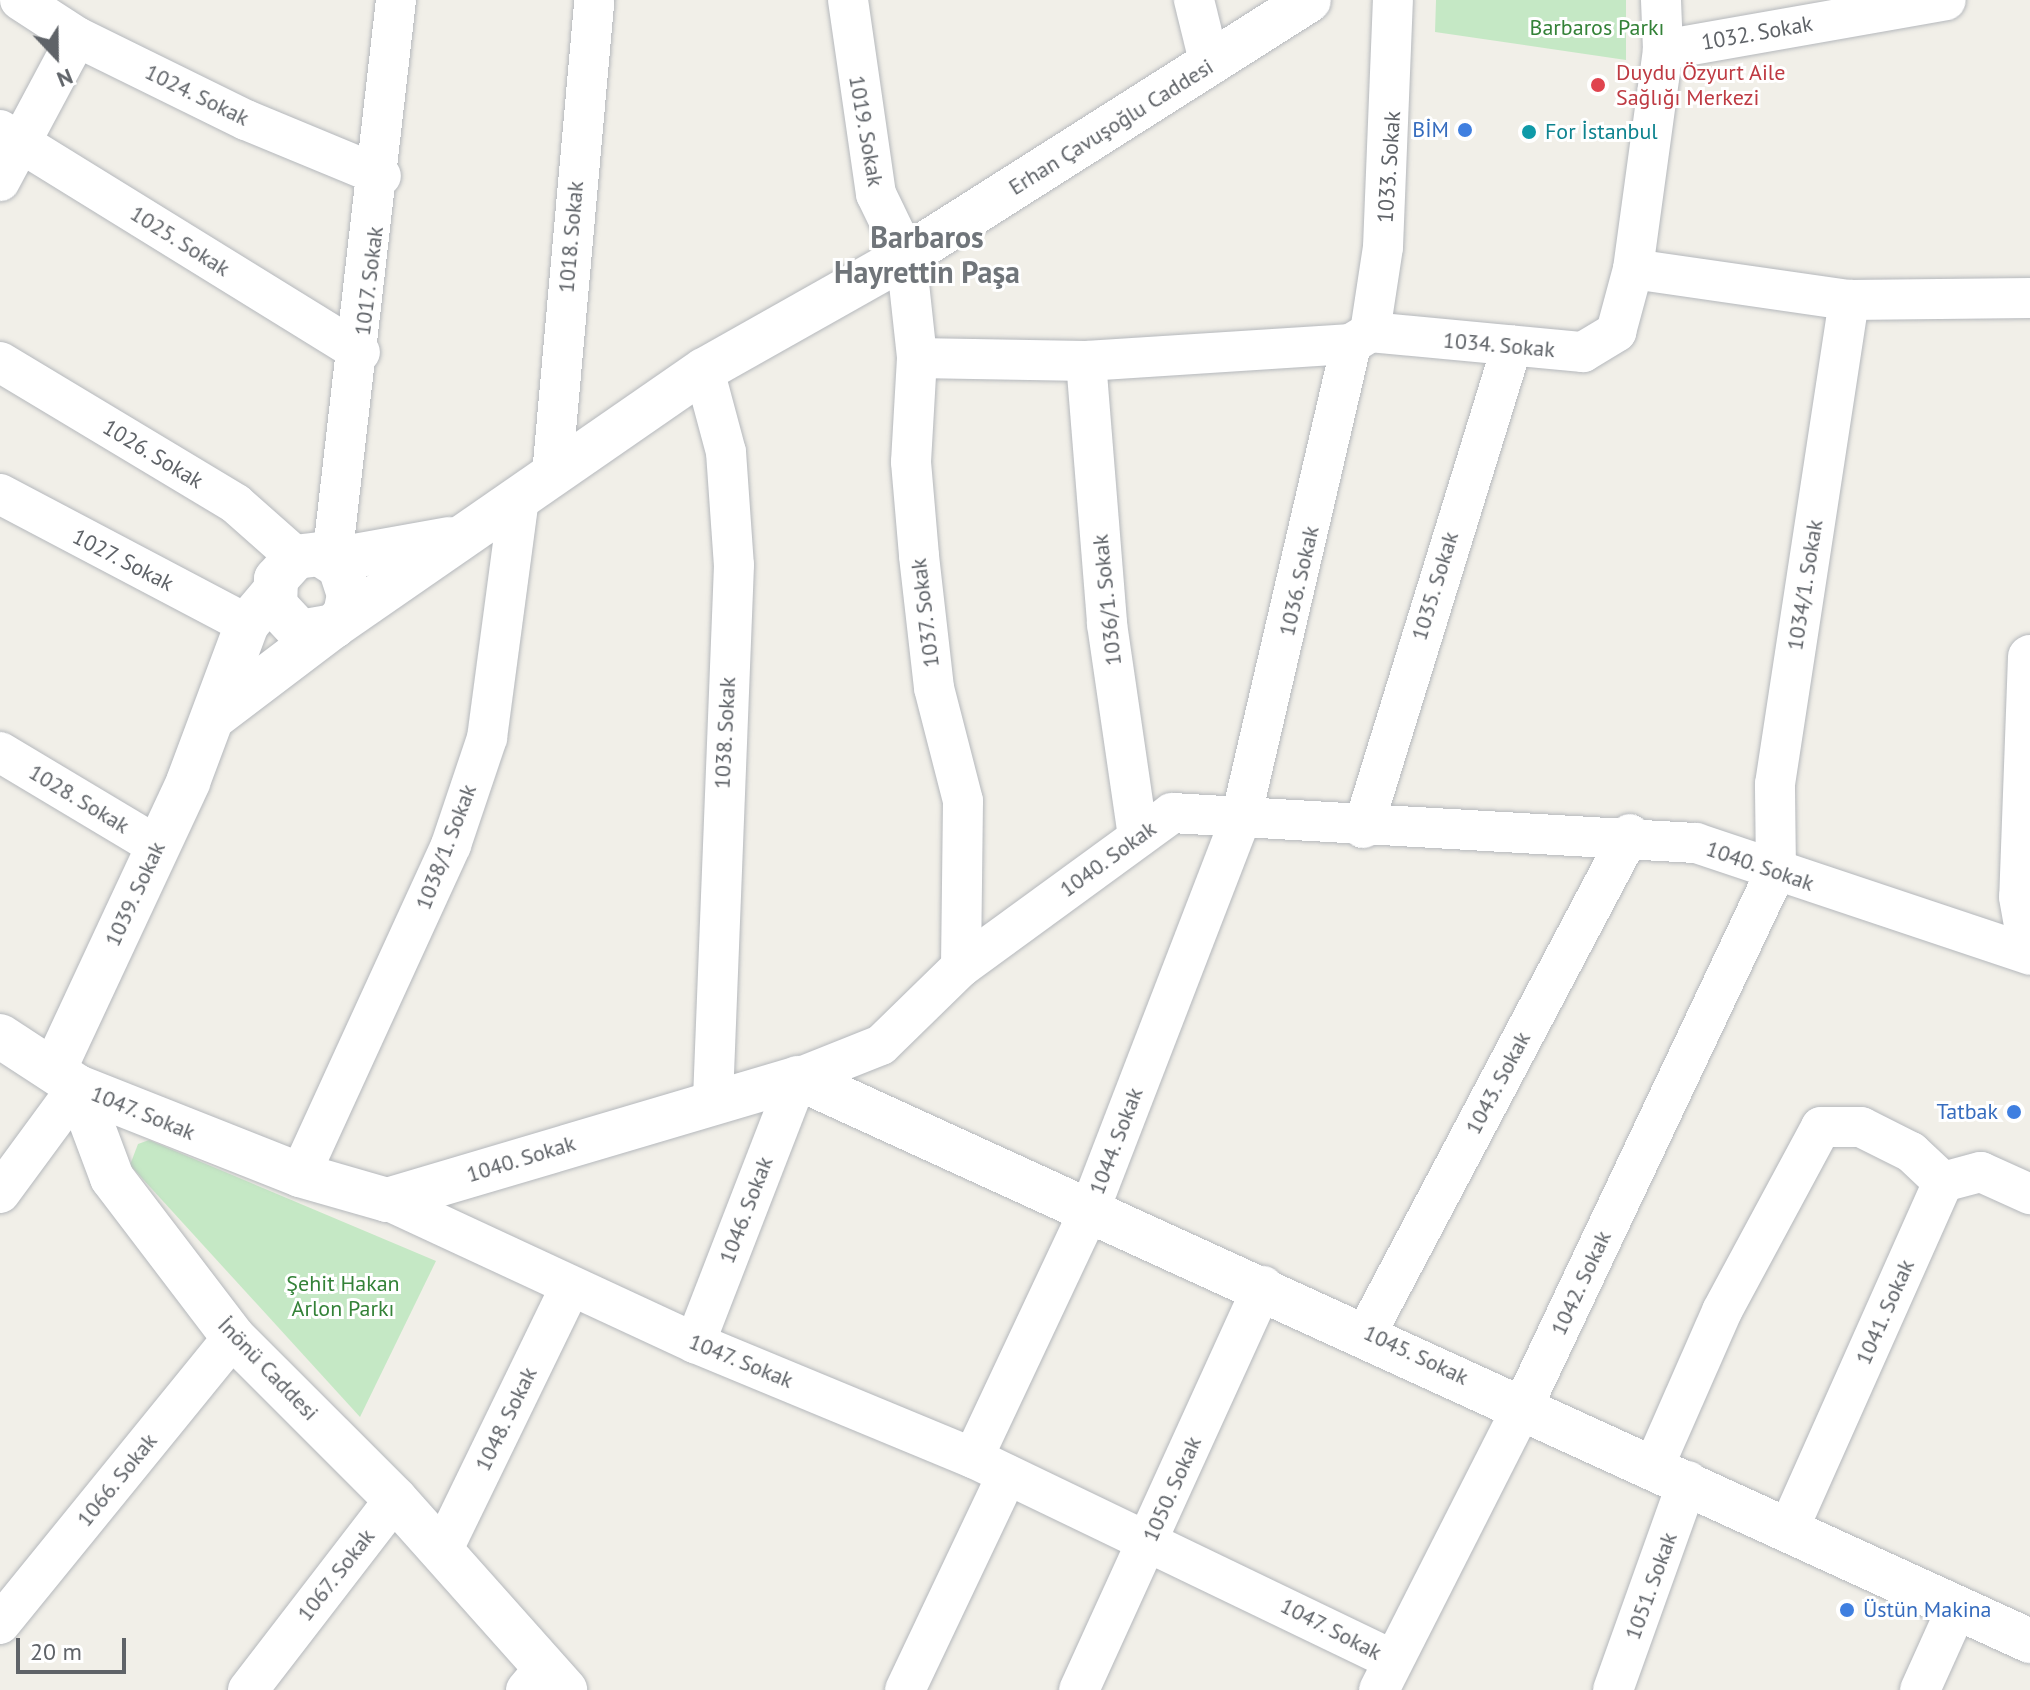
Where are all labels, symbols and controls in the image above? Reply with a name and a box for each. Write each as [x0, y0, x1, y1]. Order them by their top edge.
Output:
street label: 1032. Sokak [1699, 10, 1815, 56]
park label: Barbaros Parkı [1530, 15, 1664, 41]
north arrow [16, 16, 96, 96]
street label: Erhan Çavuşoğlu Caddesi [1004, 53, 1218, 201]
street label: 1024. Sokak [140, 58, 254, 132]
place label: Duydu Özyurt Aile Sağlığı Merkezi [1616, 59, 1786, 110]
text: N [53, 63, 77, 94]
street label: 1019. Sokak [843, 73, 889, 189]
marker: Duydu Özyurt Aile Sağlığı Merkezi [1587, 74, 1609, 96]
street label: 1033. Sokak [1372, 109, 1406, 225]
place label: BİM [1412, 117, 1449, 143]
place label: For İstanbul [1545, 119, 1658, 145]
marker: BİM [1456, 121, 1474, 139]
marker: For İstanbul [1520, 123, 1538, 141]
street label: 1018. Sokak [553, 179, 589, 295]
street label: 1025. Sokak [125, 200, 235, 282]
district label: Barbaros Hayrettin Paşa [834, 219, 1020, 290]
street label: 1017. Sokak [349, 224, 389, 338]
street label: 1034. Sokak [1441, 327, 1557, 363]
street label: 1026. Sokak [97, 413, 209, 495]
street label: 1034/1. Sokak [1781, 517, 1829, 653]
street label: 1036. Sokak [1273, 522, 1325, 640]
street label: 1027. Sokak [67, 523, 179, 597]
street label: 1035. Sokak [1406, 528, 1464, 644]
street label: 1036/1. Sokak [1087, 532, 1127, 668]
street label: 1037. Sokak [905, 556, 945, 670]
street label: 1038. Sokak [709, 675, 741, 791]
street label: 1028. Sokak [23, 758, 135, 840]
street label: 1038/1. Sokak [410, 780, 482, 914]
street label: 1040. Sokak [1054, 815, 1162, 903]
street label: 1040. Sokak [1702, 835, 1818, 897]
street label: 1039. Sokak [99, 837, 171, 951]
street label: 1043. Sokak [1460, 1026, 1536, 1140]
street label: 1047. Sokak [86, 1080, 200, 1146]
street label: 1044. Sokak [1083, 1083, 1149, 1199]
place label: Tatbak [1936, 1099, 1998, 1125]
marker: Tatbak [2005, 1103, 2023, 1121]
street label: 1040. Sokak [463, 1130, 579, 1188]
street label: 1046. Sokak [713, 1152, 779, 1268]
street label: 1042. Sokak [1545, 1226, 1617, 1340]
street label: 1041. Sokak [1850, 1255, 1920, 1369]
park label: Şehit Hakan Arlon Parkı [286, 1270, 400, 1322]
street label: İnönü Caddesi [212, 1312, 324, 1426]
street label: 1045. Sokak [1359, 1319, 1473, 1391]
street label: 1047. Sokak [684, 1328, 798, 1394]
street label: 1048. Sokak [469, 1362, 543, 1476]
street label: 1066. Sokak [71, 1427, 163, 1533]
street label: 1050. Sokak [1137, 1432, 1207, 1546]
street label: 1067. Sokak [291, 1523, 381, 1627]
street label: 1051. Sokak [1619, 1528, 1683, 1644]
street label: 1047. Sokak [1275, 1592, 1387, 1666]
place label: Üstün Makina [1863, 1597, 1992, 1623]
marker: Üstün Makina [1838, 1601, 1856, 1619]
scale bar [20, 1622, 130, 1672]
text: 20 m [30, 1636, 82, 1667]

